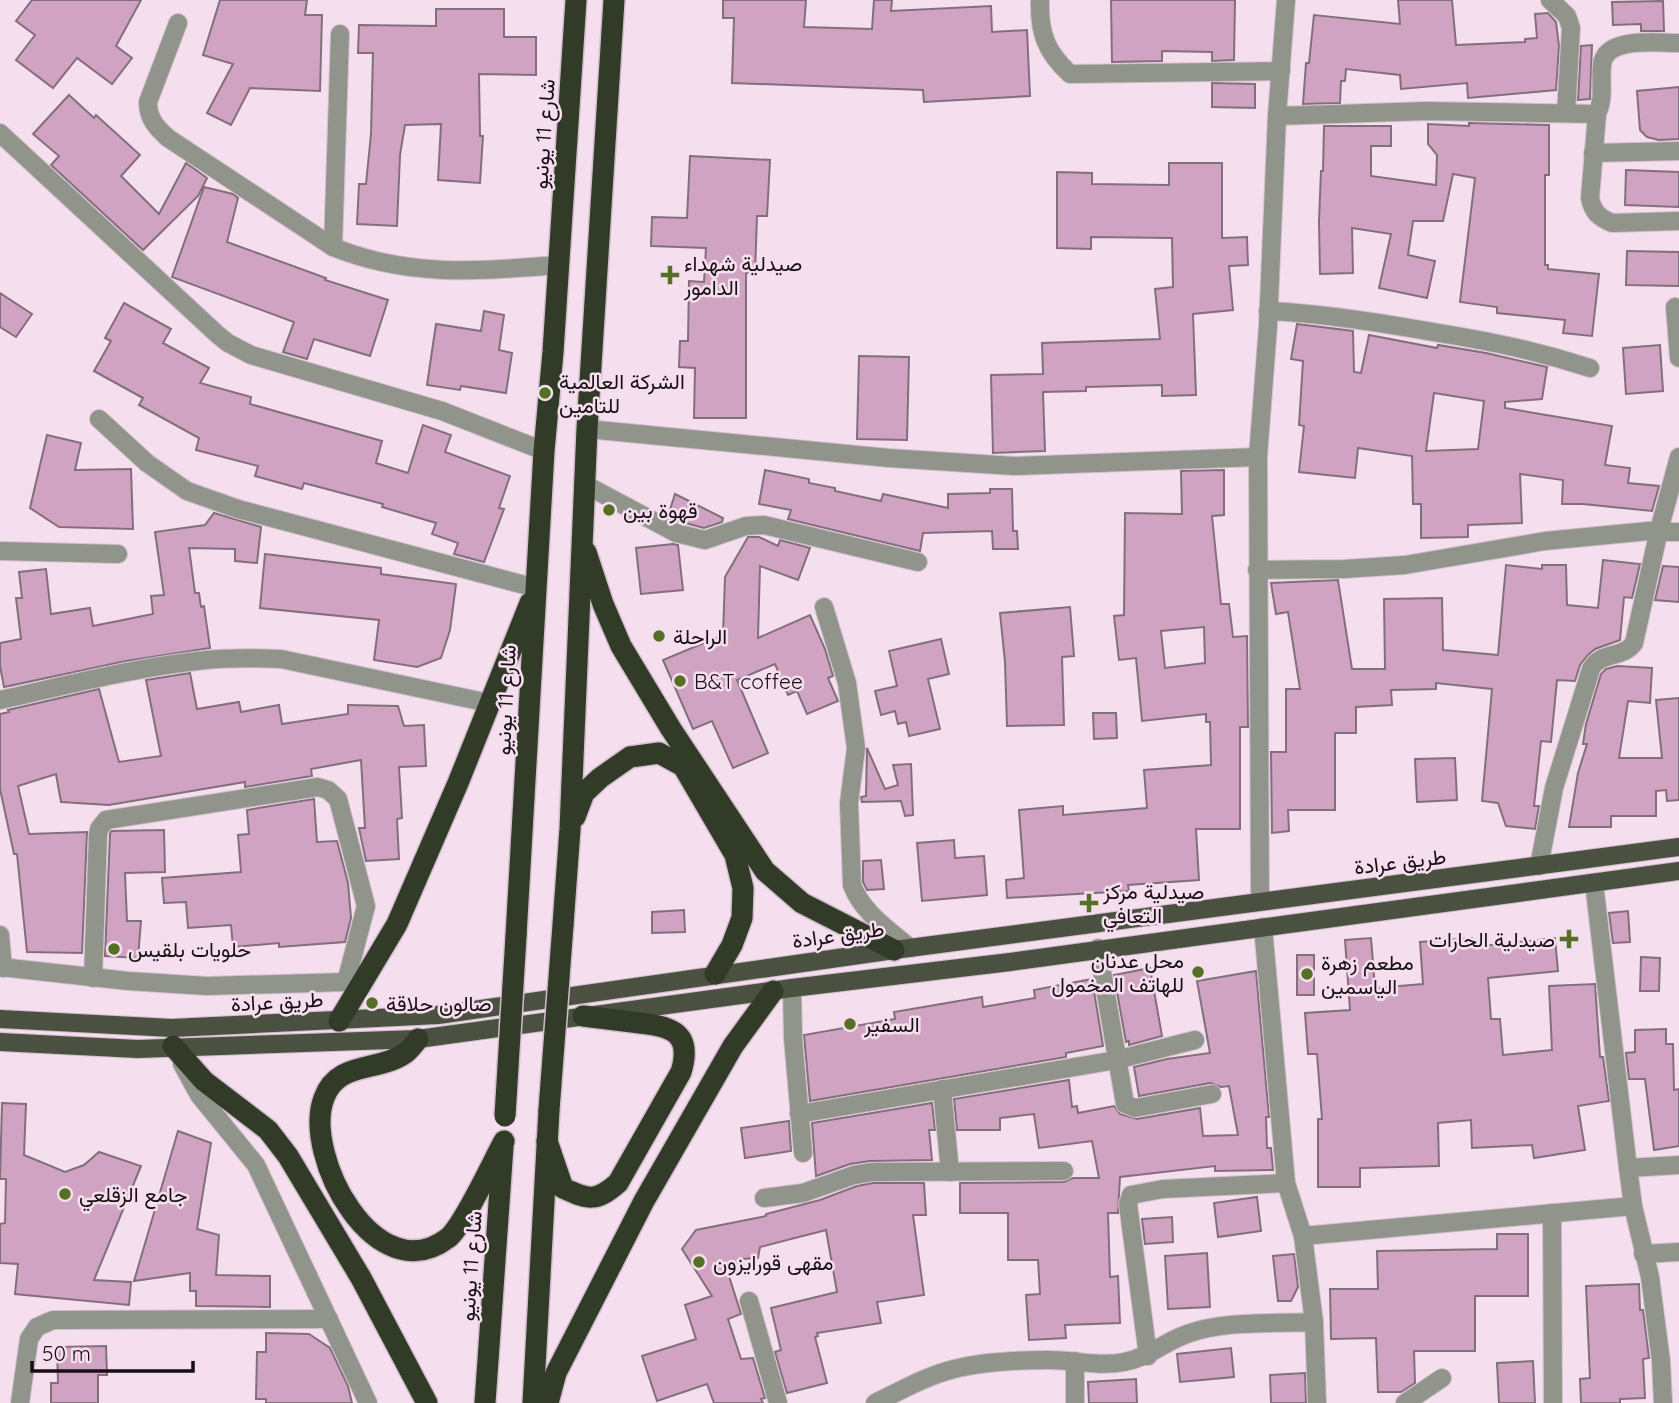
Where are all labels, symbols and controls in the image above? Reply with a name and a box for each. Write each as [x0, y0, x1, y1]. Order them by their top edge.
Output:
street label: شارع 11 يونيو [526, 78, 562, 190]
place label: صيدلية شهداء الدامور [683, 250, 802, 301]
marker: صيدلية شهداء الدامور [662, 267, 678, 283]
place label: الشركة العالمية للتامين [559, 368, 685, 418]
marker: الشركة العالمية للتامين [537, 385, 553, 401]
place label: قهوة بين [623, 497, 698, 524]
marker: قهوة بين [601, 502, 617, 518]
place label: الراحلة [673, 623, 727, 650]
marker: الراحلة [651, 628, 667, 644]
street label: شارع 11 يونيو [489, 644, 523, 756]
place label: B&T coffee [694, 668, 803, 694]
marker: B&T coffee [672, 673, 688, 689]
street label: طريق عرادة [1352, 842, 1448, 881]
place label: صيدلية مركز التعافي [1102, 878, 1204, 933]
marker: صيدلية مركز التعافي [1081, 895, 1097, 911]
street label: طريق عرادة [790, 915, 886, 954]
place label: صيدلية الحارات [1429, 926, 1555, 953]
marker: صيدلية الحارات [1561, 931, 1577, 947]
place label: حلويات بلقيس [128, 936, 251, 963]
marker: حلويات بلقيس [106, 941, 122, 957]
place label: محل عدنان للهاتف المخمول [1052, 947, 1184, 998]
place label: مطعم زهرة الياسمين [1321, 949, 1414, 999]
marker: محل عدنان للهاتف المخمول [1190, 964, 1206, 980]
marker: مطعم زهرة الياسمين [1299, 966, 1315, 982]
street label: طريق عرادة [230, 986, 324, 1017]
place label: صالون حلاقة [386, 990, 492, 1017]
marker: صالون حلاقة [364, 995, 380, 1011]
place label: السفير [863, 1011, 920, 1038]
marker: السفير [842, 1016, 858, 1032]
place label: جامع الزقلعي [79, 1181, 188, 1212]
marker: جامع الزقلعي [57, 1186, 73, 1202]
street label: شارع 11 يونيو [453, 1210, 489, 1322]
place label: مقهى قورايزون [713, 1249, 833, 1276]
marker: مقهى قورايزون [691, 1254, 707, 1270]
scale bar [32, 1330, 192, 1374]
text: 50 m [42, 1340, 91, 1366]

